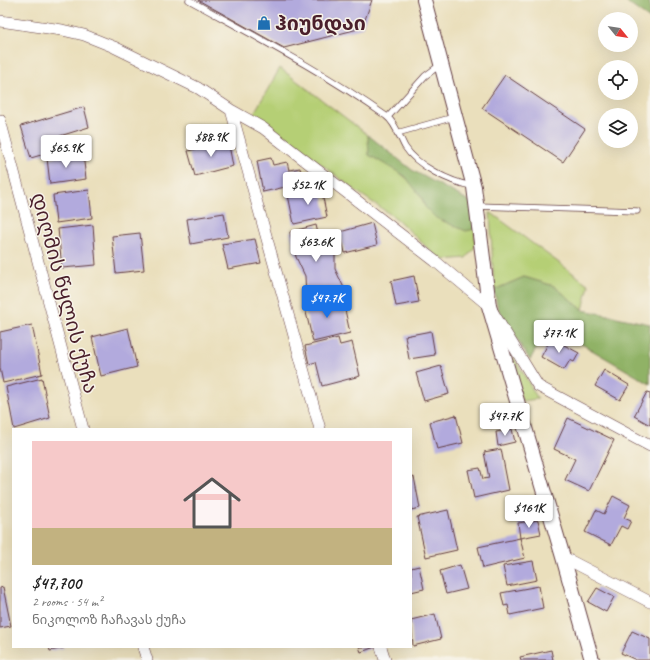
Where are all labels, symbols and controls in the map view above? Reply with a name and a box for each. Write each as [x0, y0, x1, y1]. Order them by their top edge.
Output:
place label: ჰიუნდაი [275, 11, 366, 36]
north arrow [598, 12, 638, 52]
map controls [598, 12, 638, 148]
shop icon: ჰიუნდაი [256, 15, 272, 31]
button: locate [598, 60, 638, 100]
button: layers [598, 108, 638, 148]
pin: $88.9K [178, 124, 244, 158]
text: $88.9K [195, 129, 227, 145]
pin: $65.9K [33, 135, 99, 169]
text: $65.9K [50, 140, 82, 156]
pin: $52.1K [275, 172, 341, 206]
text: $52.1K [292, 177, 324, 193]
street label: დიღმის წყლის ქუჩა [26, 190, 103, 396]
pin: $63.6K [283, 229, 349, 263]
text: $63.6K [299, 234, 333, 250]
pin: $47.7K [294, 285, 360, 319]
text: $47.7K [311, 290, 343, 306]
pin: $77.1K [526, 320, 592, 354]
text: $77.1K [543, 325, 575, 341]
pin: $47.7K [472, 403, 538, 437]
text: $47.7K [489, 408, 521, 424]
icon: home [176, 467, 248, 539]
pin: $161K [501, 495, 557, 529]
text: $161K [514, 500, 544, 516]
text: $47,700 [32, 573, 81, 594]
text: 2 rooms · 54 m² [32, 594, 102, 610]
text: ნიკოლოზ ჩაჩავას ქუჩა [32, 612, 186, 628]

